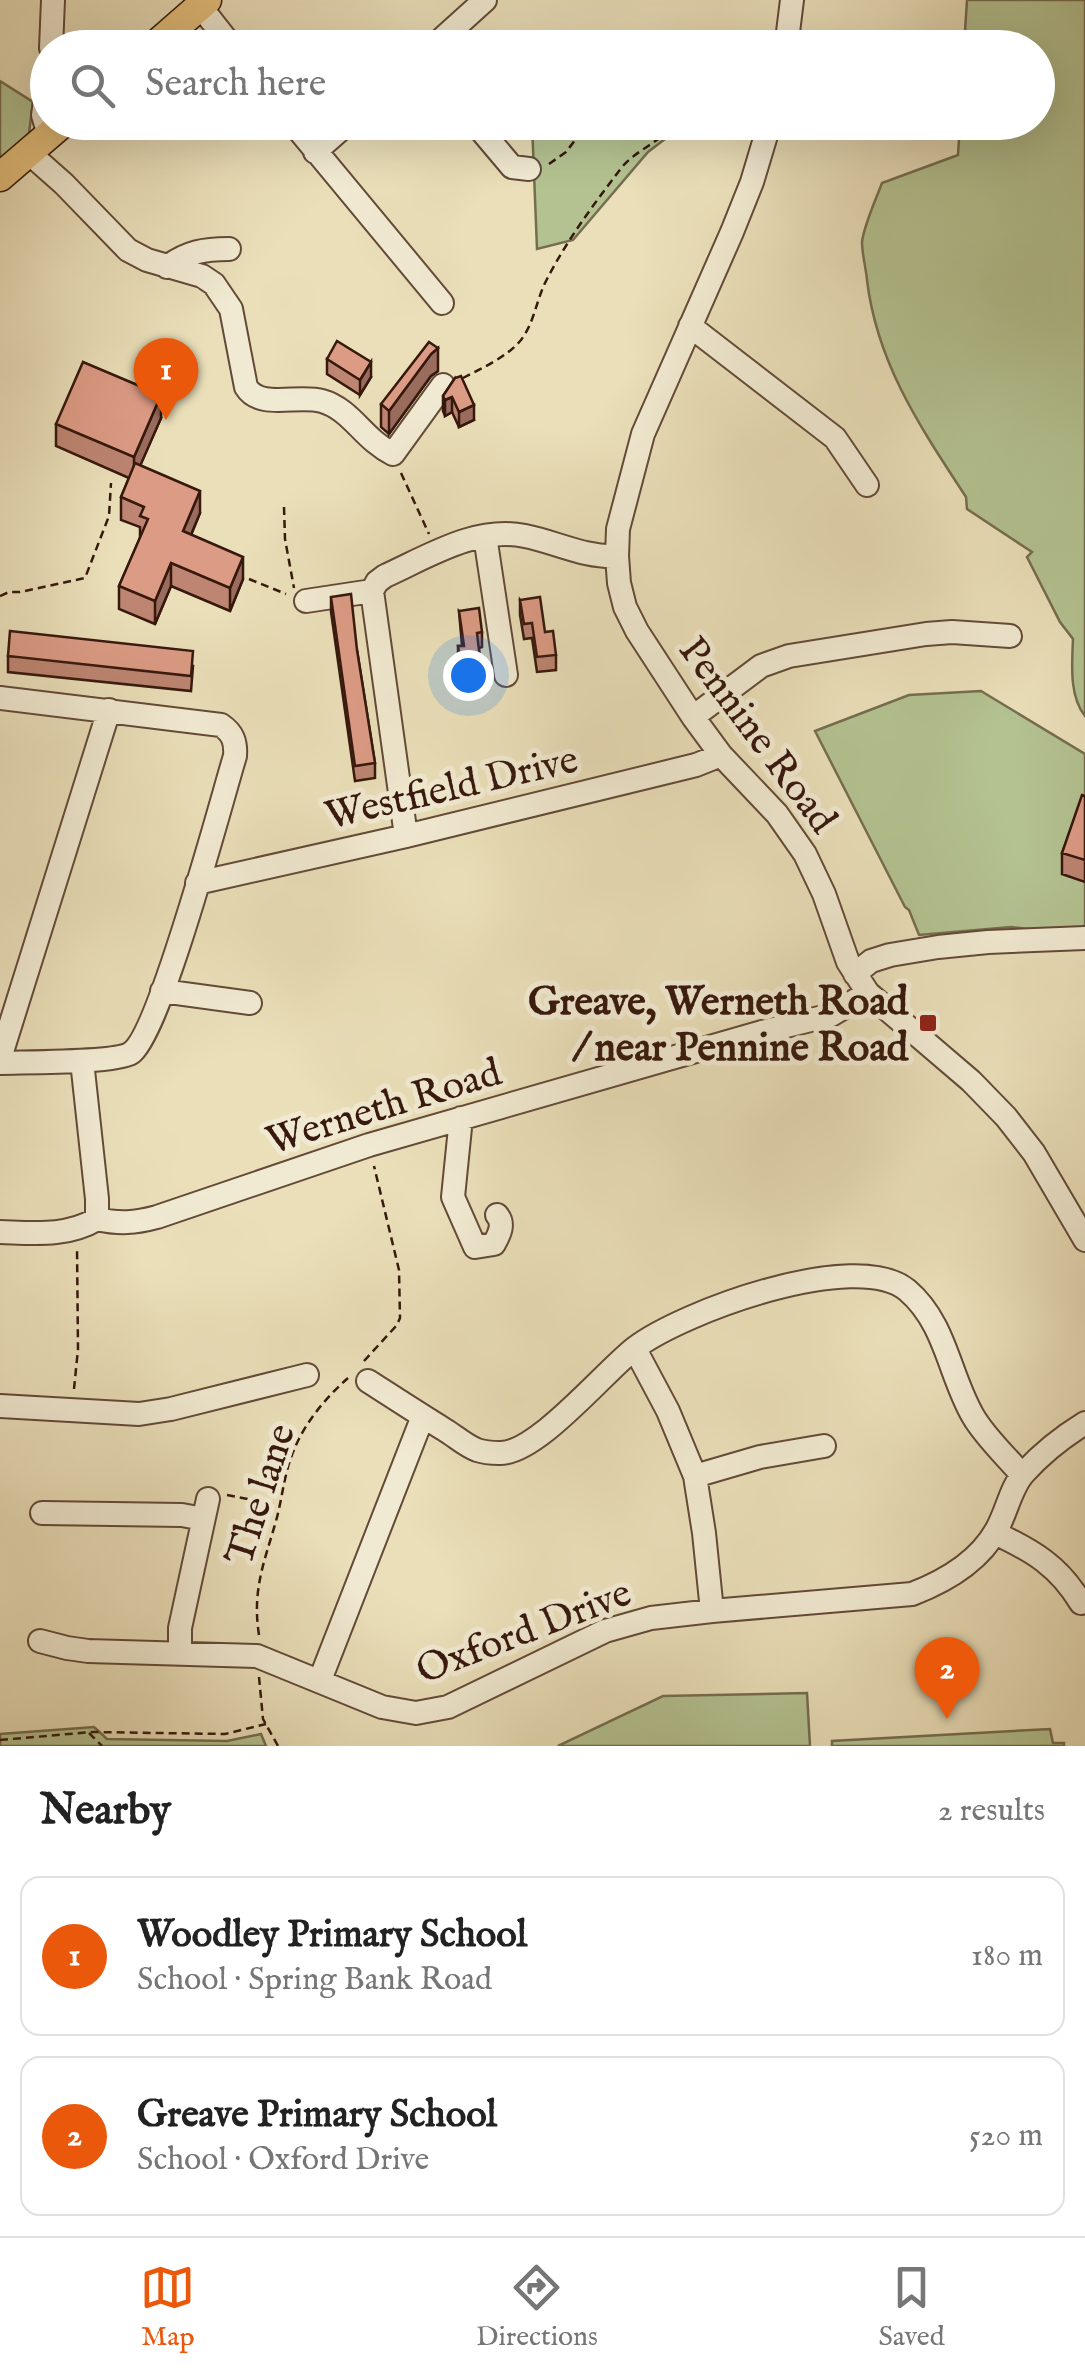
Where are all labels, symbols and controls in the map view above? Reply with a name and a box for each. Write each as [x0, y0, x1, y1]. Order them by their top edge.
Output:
search box [30, 30, 1055, 140]
icon: search [65, 58, 120, 113]
text: Search here [145, 61, 326, 109]
pin: 1 [134, 338, 198, 420]
street label: Pennine Road [666, 628, 847, 845]
your location [443, 650, 494, 701]
street label: Westfield Drive [320, 736, 583, 843]
place label: Greave, Werneth Road / near Pennine Road [528, 978, 909, 1075]
marker: Greave, Werneth Road / near Pennine Road [917, 1012, 939, 1034]
street label: Werneth Road [260, 1048, 508, 1168]
street label: The lane [216, 1418, 309, 1572]
street label: Oxford Drive [410, 1569, 639, 1698]
pin: 2 [914, 1636, 980, 1719]
text: Nearby [40, 1785, 171, 1838]
text: 2 results [938, 1791, 1045, 1832]
text: Woodley Primary School [137, 1912, 527, 1960]
text: 1 [69, 1936, 80, 1977]
text: 180 m [971, 1936, 1043, 1977]
text: School · Spring Bank Road [137, 1960, 492, 2001]
text: Greave Primary School [137, 2092, 497, 2140]
text: 2 [67, 2116, 82, 2157]
text: 520 m [969, 2116, 1043, 2157]
text: School · Oxford Drive [137, 2140, 429, 2181]
tab: Map [140, 2260, 195, 2355]
tab: Directions [476, 2260, 598, 2355]
tab: Saved [878, 2260, 945, 2355]

